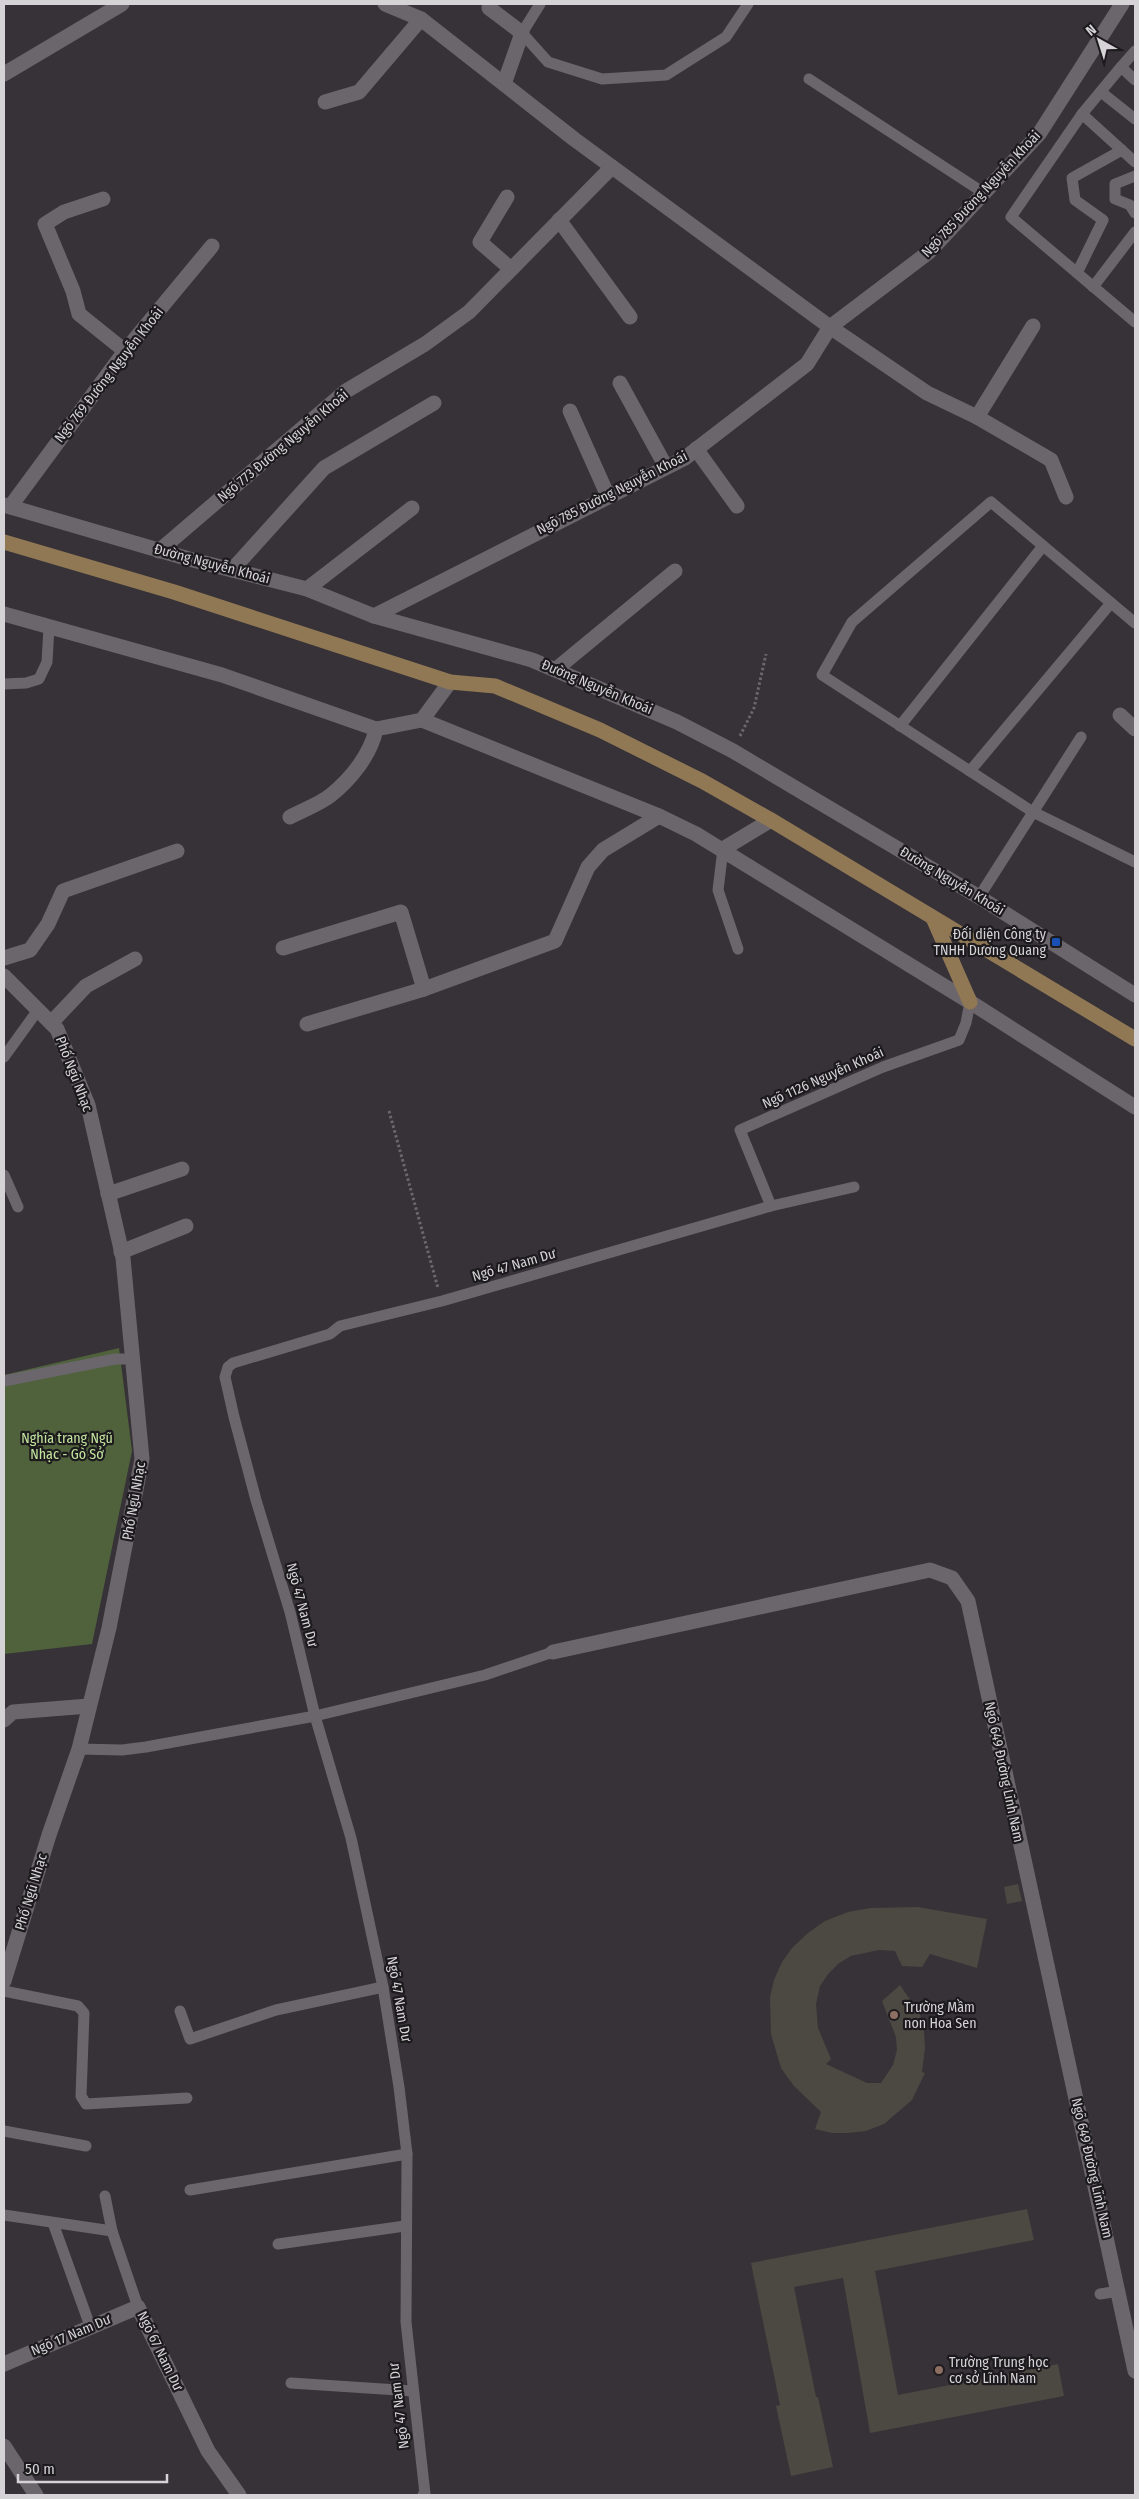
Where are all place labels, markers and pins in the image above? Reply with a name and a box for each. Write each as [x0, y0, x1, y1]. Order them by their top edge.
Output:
place label: Đối diện Công ty TNHH Dương Quang [933, 925, 1047, 959]
marker: Đối diện Công ty TNHH Dương Quang [1050, 936, 1062, 948]
place label: Trường Mầm non Hoa Sen [904, 1998, 977, 2032]
marker: Trường Mầm non Hoa Sen [888, 2009, 900, 2021]
place label: Trường Trung học cơ sở Lĩnh Nam [949, 2354, 1048, 2387]
marker: Trường Trung học cơ sở Lĩnh Nam [933, 2364, 945, 2376]

